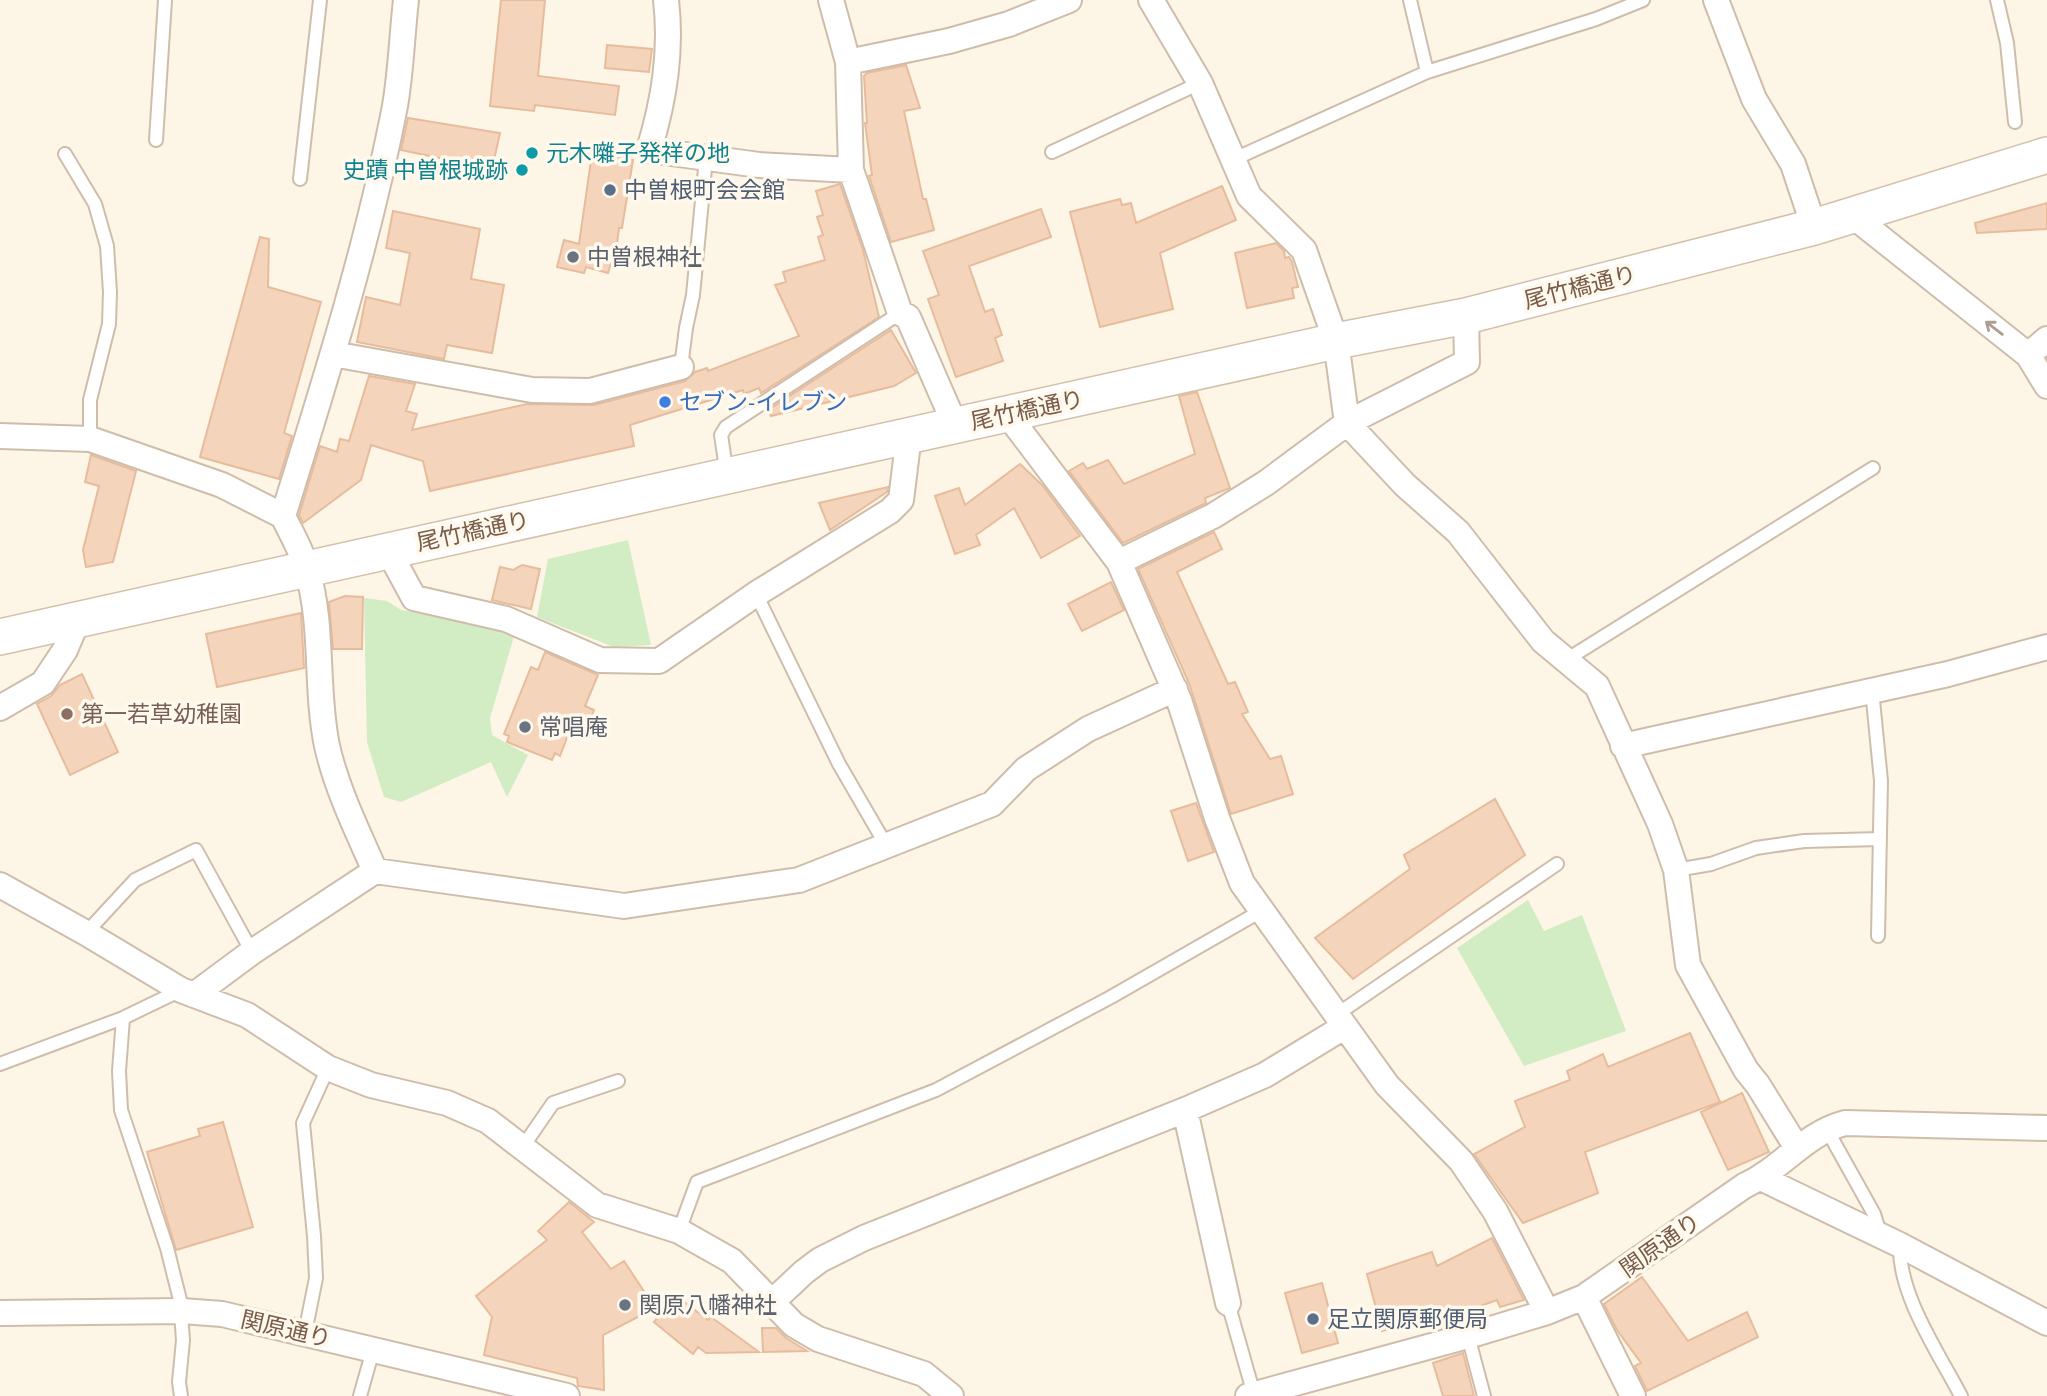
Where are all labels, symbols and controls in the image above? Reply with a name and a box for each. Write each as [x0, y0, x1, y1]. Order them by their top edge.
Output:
place label: 元木囃子発祥の地 [546, 137, 730, 170]
marker: 元木囃子発祥の地 [524, 145, 540, 161]
place label: 史蹟 中曽根城跡 [342, 154, 508, 187]
marker: 史蹟 中曽根城跡 [514, 162, 530, 178]
place label: 中曽根町会会館 [624, 174, 785, 207]
marker: 中曽根町会会館 [602, 182, 618, 198]
place label: 中曽根神社 [587, 241, 702, 274]
marker: 中曽根神社 [565, 249, 581, 265]
street label: 尾竹橋通り [1520, 258, 1640, 317]
one-way arrow [1985, 320, 2003, 335]
street label: 尾竹橋通り [967, 382, 1087, 439]
place label: セブン-イレブン [679, 386, 847, 419]
marker: セブン-イレブン [657, 394, 673, 410]
street label: 尾竹橋通り [413, 503, 533, 560]
place label: 第一若草幼稚園 [81, 698, 242, 731]
marker: 第一若草幼稚園 [59, 706, 75, 722]
place label: 常唱庵 [539, 711, 608, 744]
marker: 常唱庵 [517, 719, 533, 735]
street label: 関原通り [1613, 1206, 1707, 1285]
place label: 関原八幡神社 [639, 1289, 777, 1322]
marker: 関原八幡神社 [617, 1297, 633, 1313]
street label: 関原通り [237, 1303, 334, 1356]
place label: 足立関原郵便局 [1327, 1303, 1488, 1336]
marker: 足立関原郵便局 [1305, 1311, 1321, 1327]

